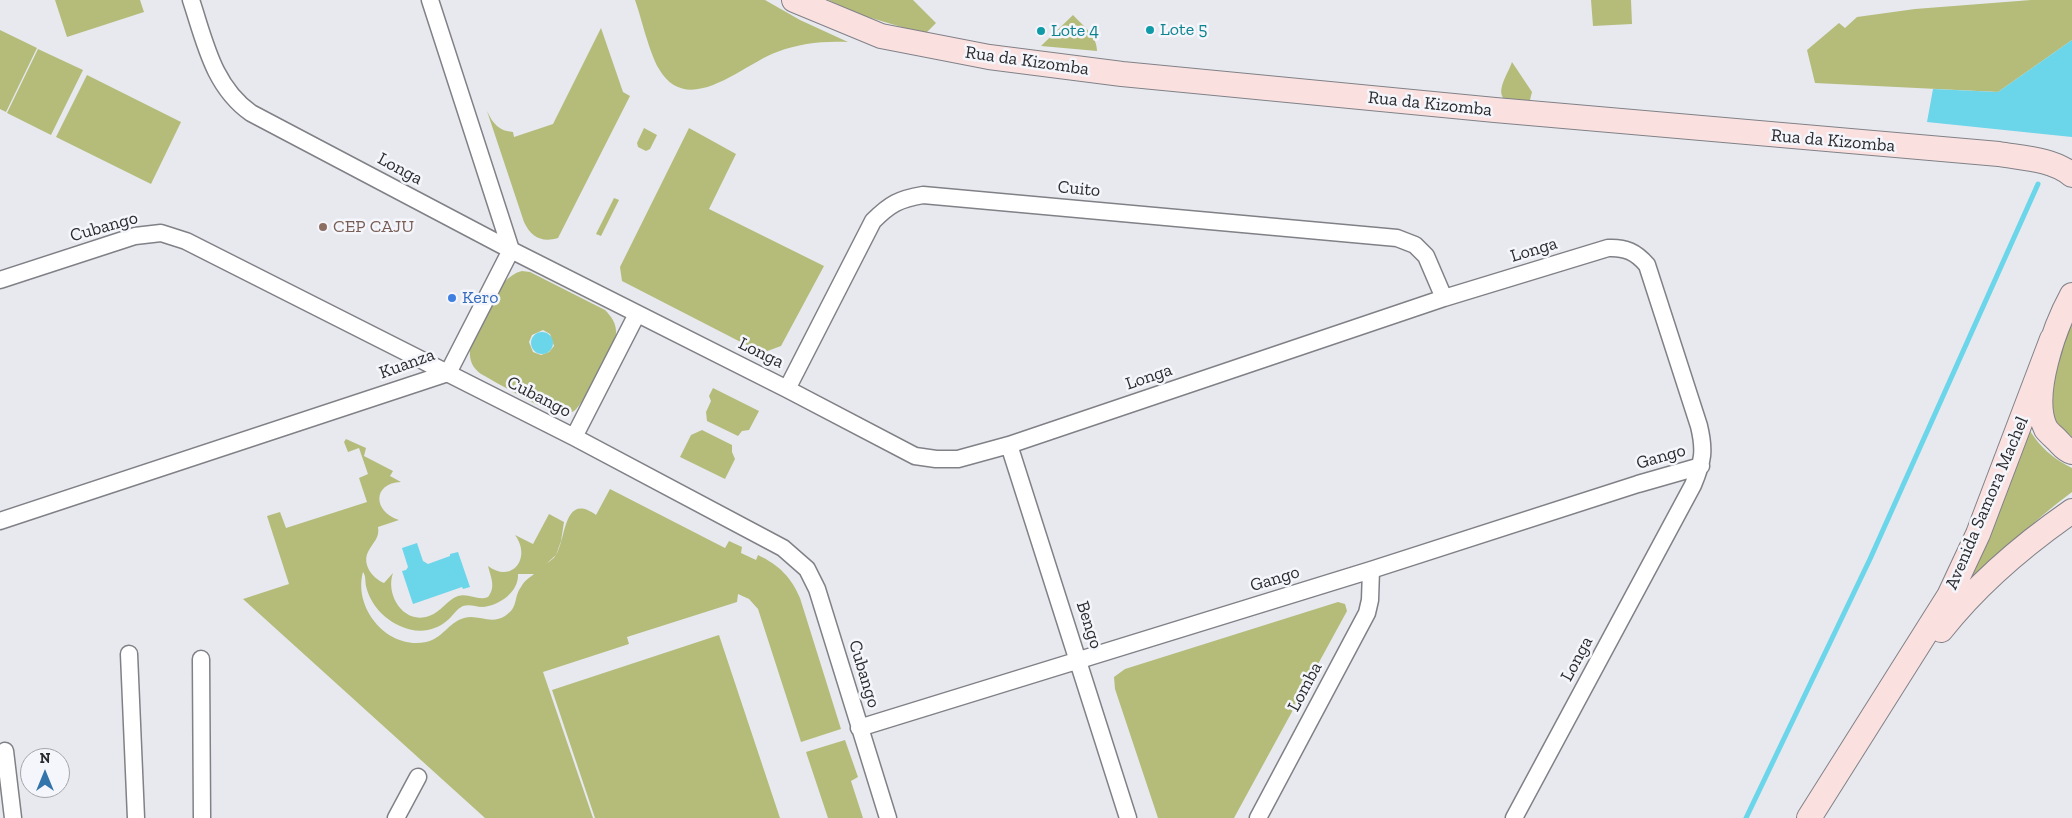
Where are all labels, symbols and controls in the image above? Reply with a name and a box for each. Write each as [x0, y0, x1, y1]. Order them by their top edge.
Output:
place label: Lote 5 [1160, 19, 1207, 41]
place label: Lote 4 [1051, 20, 1099, 42]
marker: Lote 5 [1144, 24, 1156, 36]
marker: Lote 4 [1035, 25, 1047, 37]
street label: Rua da Kizomba [964, 42, 1090, 80]
street label: Rua da Kizomba [1367, 87, 1493, 121]
street label: Rua da Kizomba [1770, 125, 1896, 157]
street label: Longa [374, 148, 426, 190]
street label: Cuito [1057, 176, 1101, 202]
street label: Cubango [68, 207, 140, 247]
place label: CEP CAJU [333, 216, 414, 238]
marker: CEP CAJU [317, 221, 329, 233]
street label: Longa [1508, 233, 1560, 267]
place label: Kero [462, 287, 498, 309]
marker: Kero [446, 292, 458, 304]
street label: Longa [735, 333, 787, 373]
street label: Kuanza [376, 344, 438, 384]
street label: Longa [1123, 359, 1175, 395]
street label: Cubango [503, 372, 575, 422]
street label: Avenida Samora Machel [1941, 413, 2033, 593]
street label: Gango [1634, 440, 1688, 474]
street label: Gango [1248, 561, 1302, 597]
street label: Bengo [1071, 598, 1107, 652]
street label: Longa [1556, 633, 1598, 685]
street label: Cubango [844, 638, 884, 710]
street label: Lomba [1283, 659, 1327, 715]
north arrow [20, 748, 70, 798]
text: N [40, 750, 50, 767]

